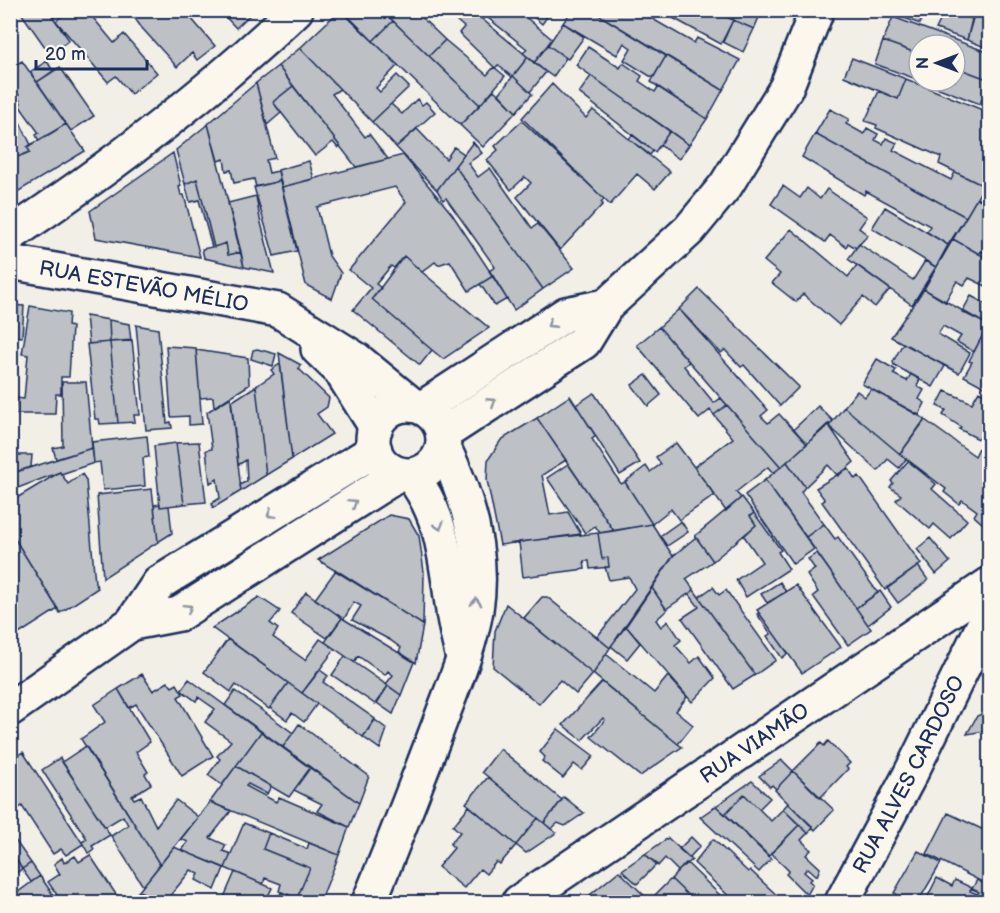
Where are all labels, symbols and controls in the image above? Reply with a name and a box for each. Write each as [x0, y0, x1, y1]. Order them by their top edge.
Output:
scale bar [36, 33, 147, 71]
north arrow [907, 33, 967, 93]
text: 20 m [45, 44, 86, 65]
text: N [914, 57, 933, 69]
street label: RUA ESTEVÃO MÉLIO [37, 255, 250, 317]
one-way arrow [547, 316, 557, 328]
one-way arrow [485, 398, 496, 409]
one-way arrow [347, 499, 357, 511]
one-way arrow [267, 507, 278, 518]
one-way arrow [432, 520, 444, 531]
one-way arrow [470, 597, 483, 606]
one-way arrow [182, 603, 192, 615]
street label: RUA ALVES CARDOSO [847, 671, 969, 878]
street label: RUA VIAMÃO [695, 697, 814, 789]

